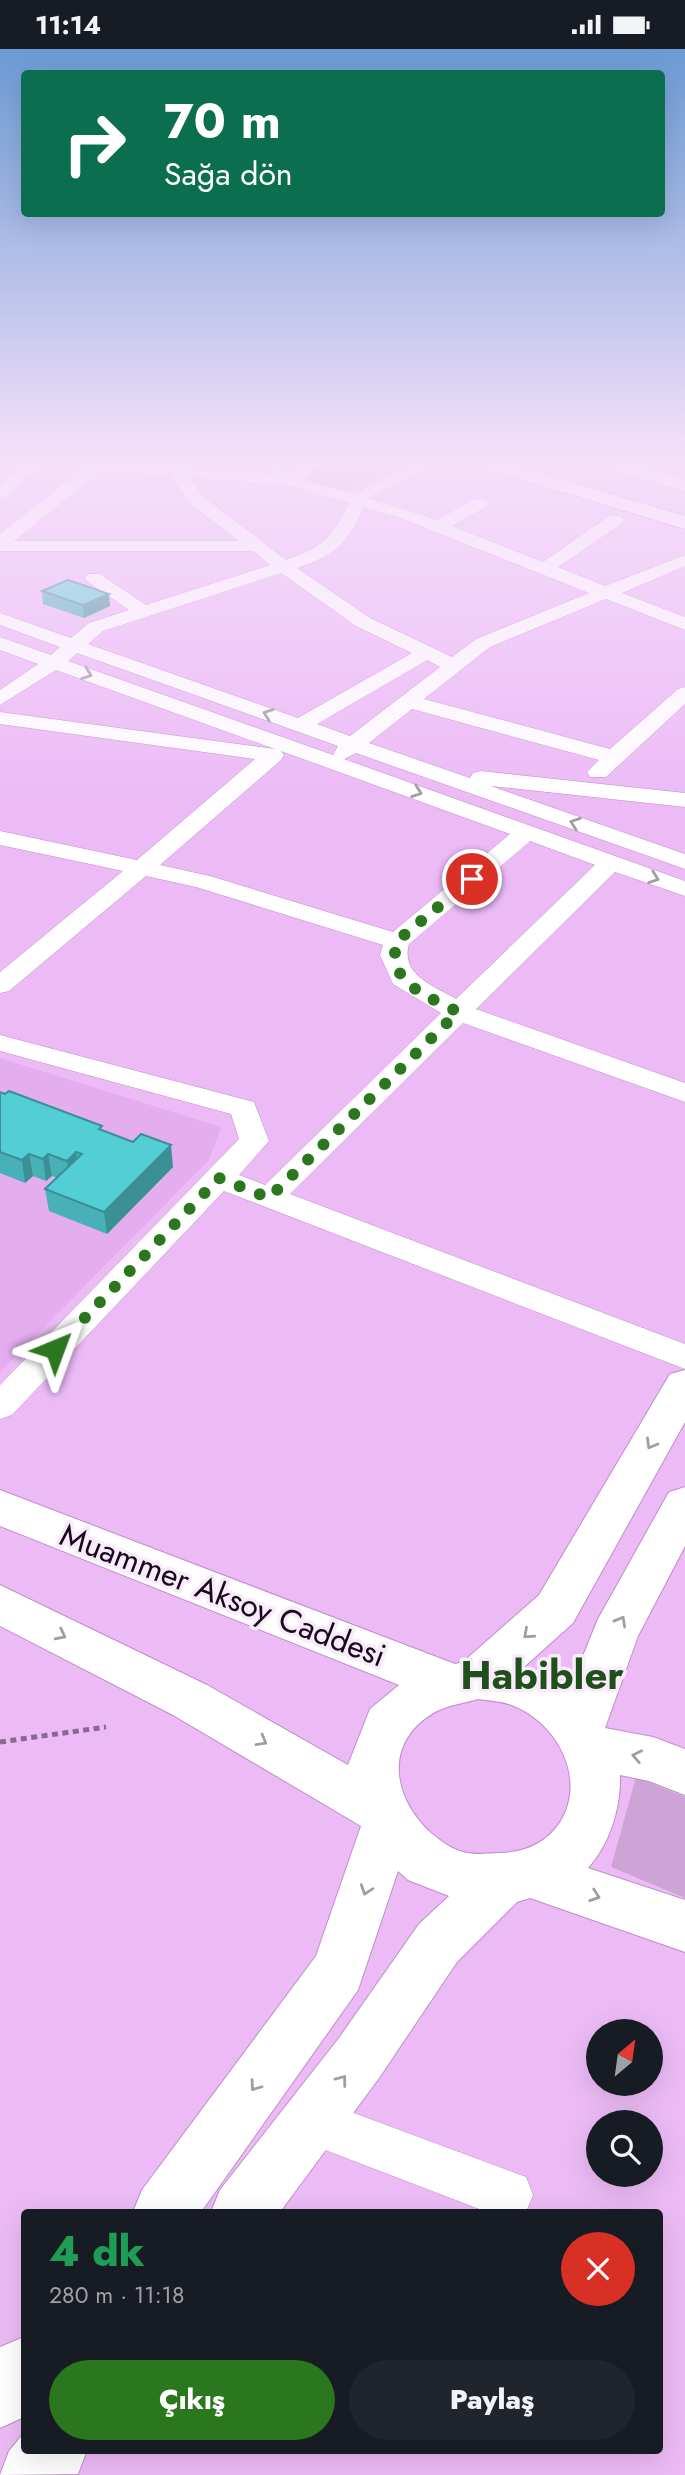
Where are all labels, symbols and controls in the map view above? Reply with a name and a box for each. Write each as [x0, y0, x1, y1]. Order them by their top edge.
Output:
text: 11:14 [35, 6, 101, 44]
text: 70 m [164, 86, 281, 156]
icon: right [49, 98, 140, 189]
text: Sağa dön [164, 151, 293, 197]
one-way arrow [81, 666, 93, 680]
one-way arrow [262, 708, 274, 722]
one-way arrow [410, 784, 422, 798]
one-way arrow [569, 817, 581, 831]
pin [442, 849, 502, 909]
icon: arrive [453, 860, 491, 898]
one-way arrow [647, 869, 659, 883]
position arrow [18, 1312, 92, 1386]
one-way arrow [646, 1437, 659, 1450]
street label: Muammer Aksoy Caddesi [54, 1512, 392, 1678]
one-way arrow [613, 1616, 626, 1628]
one-way arrow [54, 1626, 66, 1640]
one-way arrow [523, 1626, 536, 1638]
district label: Habibler [460, 1646, 624, 1704]
one-way arrow [254, 1733, 267, 1746]
one-way arrow [632, 1749, 643, 1764]
one-way arrow [359, 1883, 374, 1895]
one-way arrow [589, 1888, 601, 1902]
north arrow [586, 2019, 663, 2097]
map controls [586, 2019, 663, 2187]
one-way arrow [334, 2075, 347, 2087]
one-way arrow [251, 2078, 263, 2091]
button: search [586, 2110, 663, 2187]
text: 4 dk [49, 2221, 145, 2282]
button: close [561, 2232, 635, 2306]
text: 280 m · 11:18 [49, 2278, 185, 2312]
button: Çıkış [49, 2360, 335, 2440]
button: Paylaş [349, 2360, 635, 2440]

